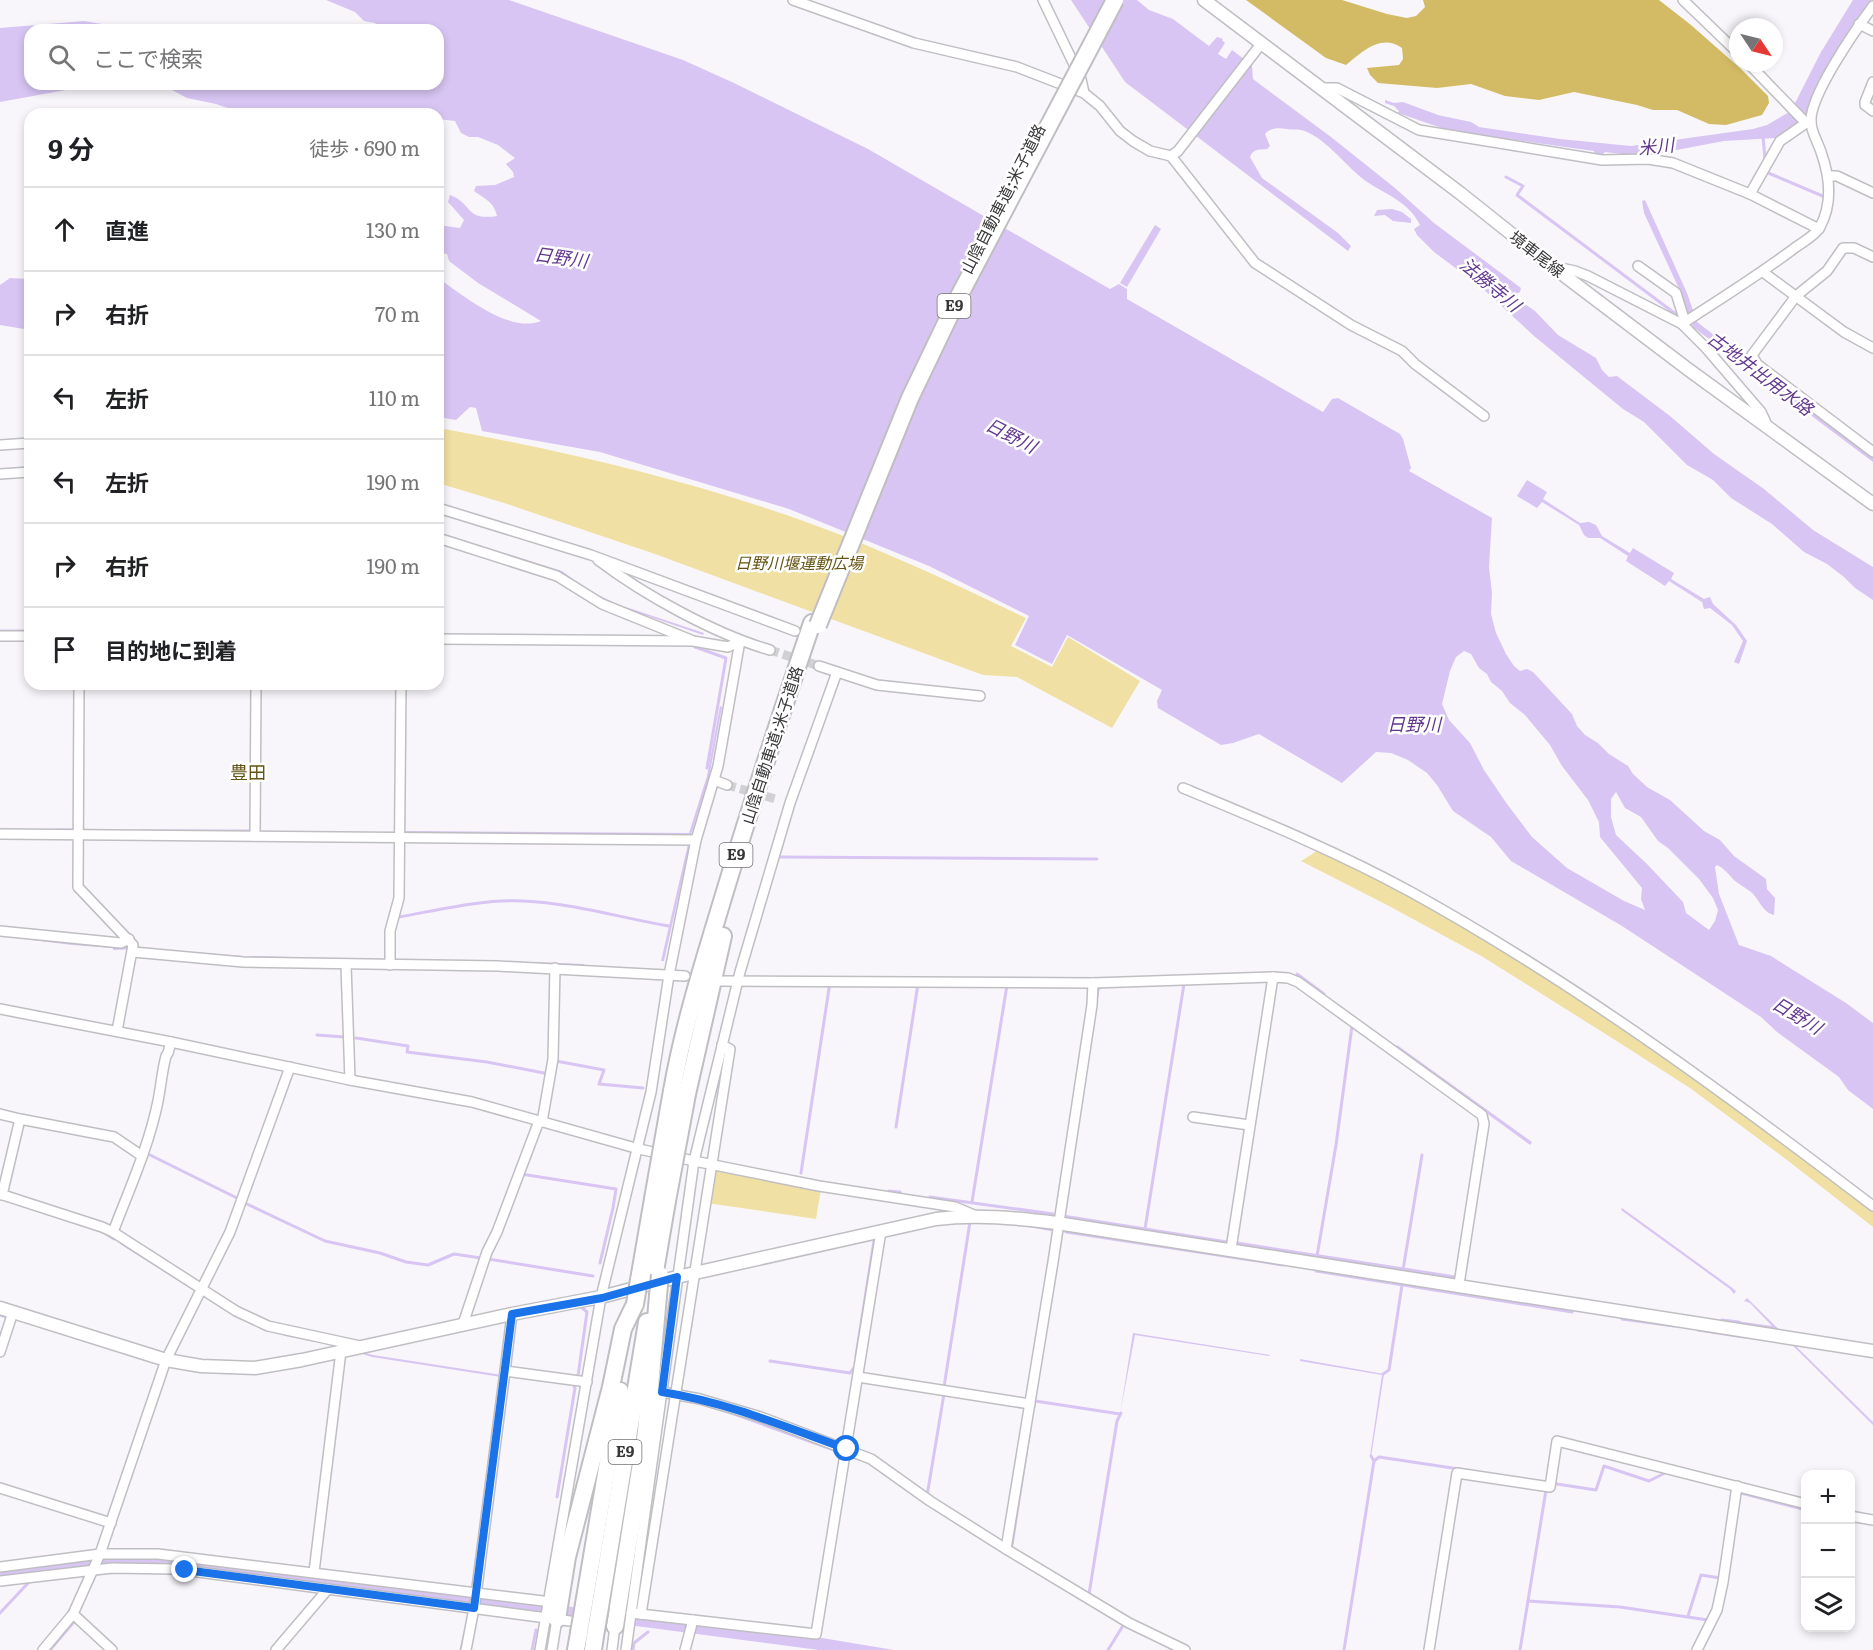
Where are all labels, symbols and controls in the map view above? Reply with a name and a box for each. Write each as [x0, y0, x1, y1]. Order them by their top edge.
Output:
north arrow [1729, 18, 1783, 72]
search box [24, 24, 444, 90]
icon: search [45, 41, 78, 74]
text: ここで検索 [93, 41, 203, 74]
street label: 山陰自動車道;米子道路 [954, 119, 1050, 278]
text: 9 分 [48, 128, 94, 167]
water label: 米川 [1637, 130, 1677, 161]
text: 徒歩 · 690 m [309, 132, 420, 162]
icon: ahead [48, 213, 81, 246]
text: 直進 [105, 213, 149, 246]
text: 130 m [366, 214, 420, 244]
street label: 境車尾線 [1505, 224, 1570, 282]
water label: 日野川 [533, 239, 592, 274]
water label: 法勝寺川 [1455, 250, 1529, 319]
road number: E9 [938, 294, 970, 318]
icon: right [48, 297, 81, 330]
text: 右折 [105, 297, 149, 330]
text: 70 m [375, 298, 420, 328]
water label: 古地井出用水路 [1702, 324, 1821, 423]
icon: left [48, 381, 81, 414]
text: 左折 [105, 381, 149, 414]
text: 110 m [369, 382, 420, 412]
water label: 日野川 [981, 410, 1044, 460]
icon: left [48, 465, 81, 498]
text: 左折 [105, 465, 149, 498]
text: 190 m [366, 466, 420, 496]
icon: right [48, 549, 81, 582]
text: 右折 [105, 549, 149, 582]
text: 190 m [366, 550, 420, 580]
park label: 日野川堰運動広場 [735, 550, 865, 574]
icon: arrive [48, 633, 81, 666]
text: 目的地に到着 [105, 633, 237, 666]
street label: 山陰自動車道;米子道路 [734, 662, 808, 827]
water label: 日野川 [1387, 710, 1443, 737]
district label: 豊田 [230, 758, 266, 785]
road number: E9 [720, 843, 752, 867]
water label: 日野川 [1768, 989, 1830, 1041]
route start [833, 1435, 859, 1461]
road number: E9 [608, 1440, 642, 1464]
map controls [1801, 1470, 1855, 1632]
button: + [1801, 1470, 1855, 1524]
button: − [1801, 1524, 1855, 1578]
route end [171, 1556, 197, 1582]
button: layers [1801, 1578, 1855, 1632]

